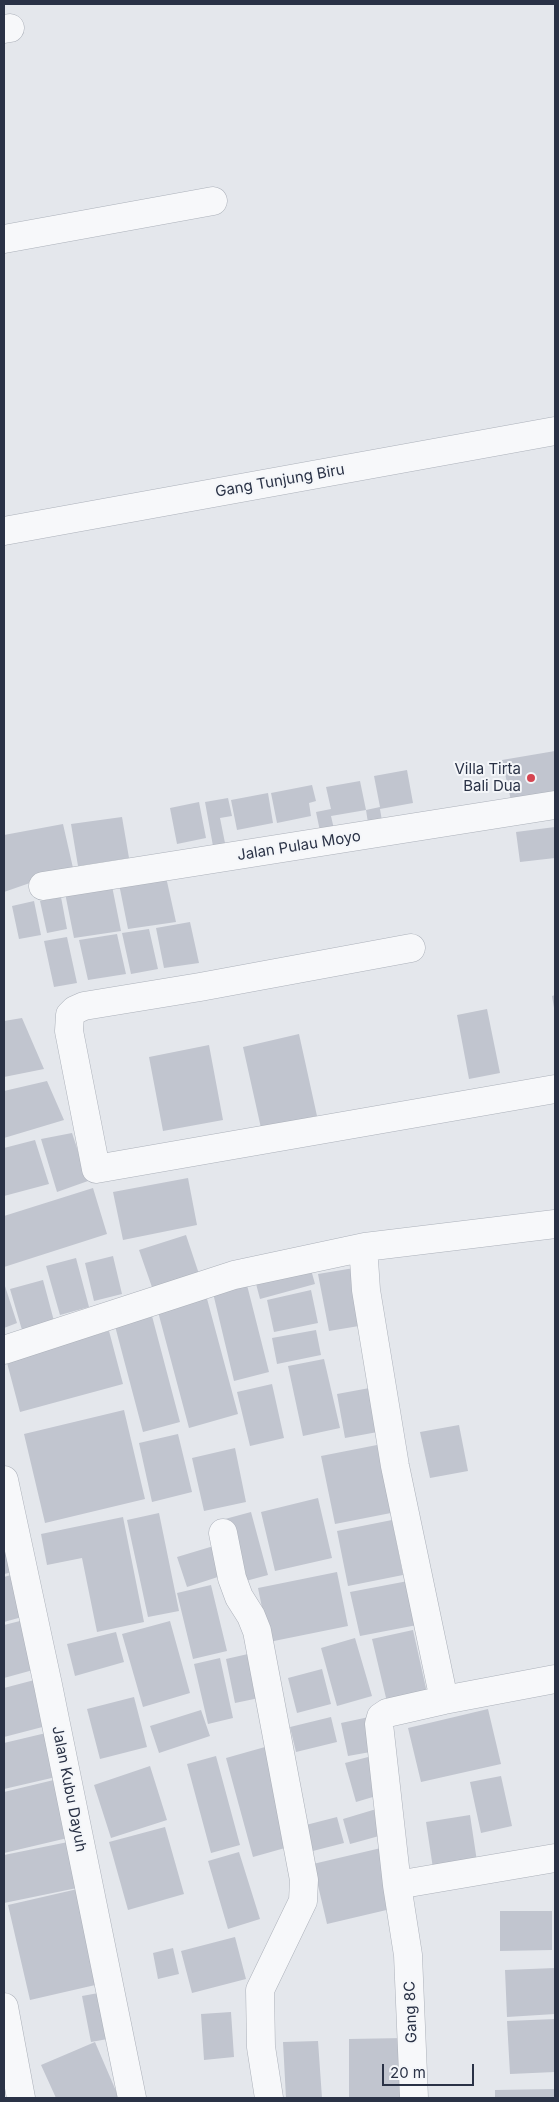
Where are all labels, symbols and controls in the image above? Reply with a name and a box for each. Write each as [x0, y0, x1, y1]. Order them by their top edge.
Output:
street label: Gang Tunjung Biru [214, 461, 346, 501]
place label: Villa Tirta Bali Dua [455, 760, 521, 795]
marker: Villa Tirta Bali Dua [525, 772, 537, 784]
street label: Jalan Pulau Moyo [236, 827, 362, 865]
street label: Jalan Kubu Dayuh [48, 1724, 90, 1854]
street label: Gang 8C [401, 1981, 421, 2043]
scale bar [384, 2054, 476, 2086]
text: 20 m [390, 2063, 426, 2082]

